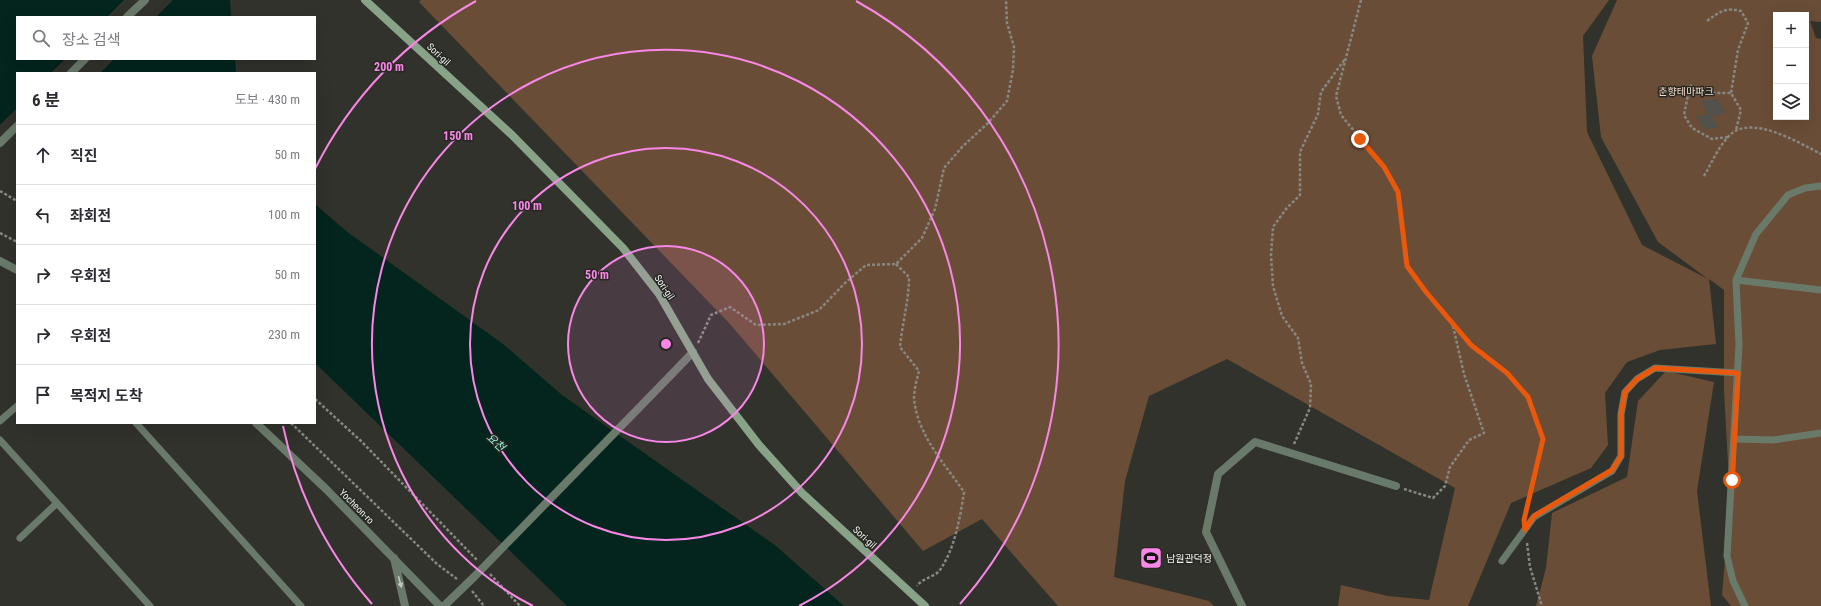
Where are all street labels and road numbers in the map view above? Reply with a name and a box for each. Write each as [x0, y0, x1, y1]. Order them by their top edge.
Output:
street label: Sori-gil [425, 41, 452, 68]
street label: Sori-gil [652, 273, 677, 302]
street label: Yocheon-ro [337, 487, 376, 526]
street label: Sori-gil [851, 524, 878, 551]

